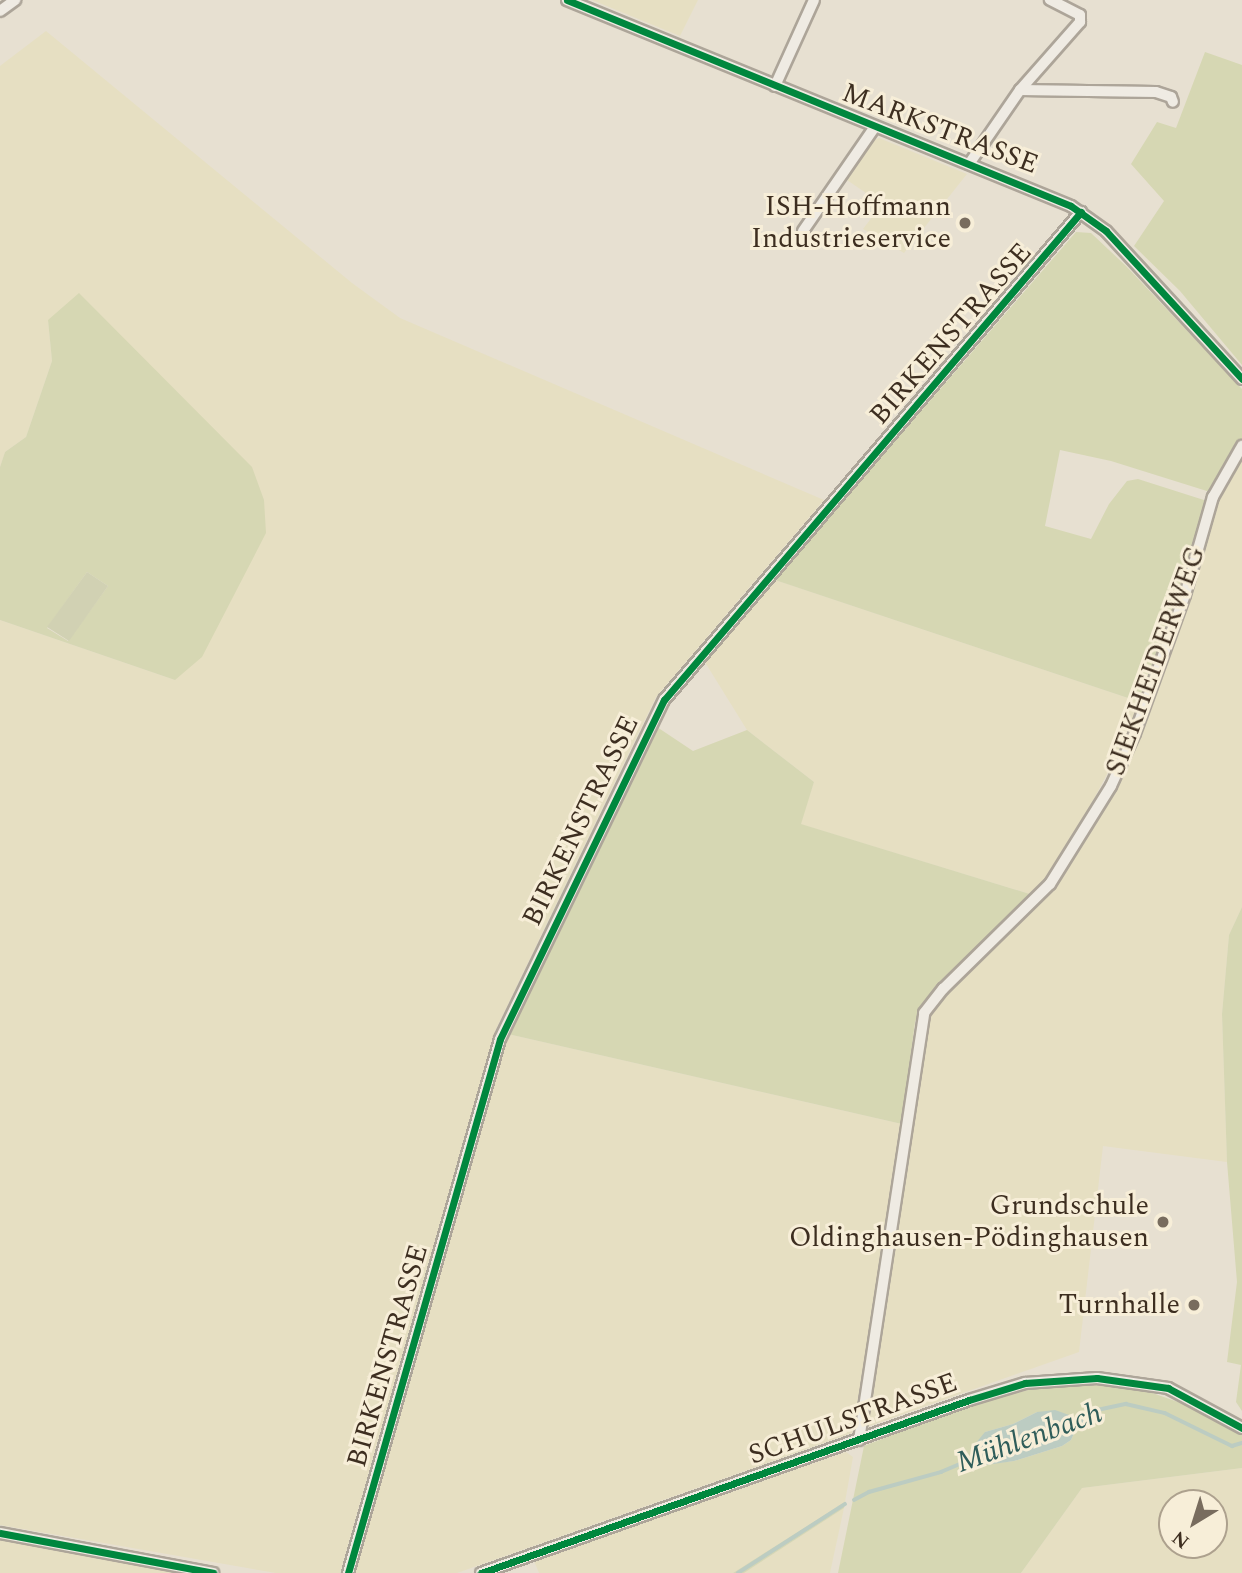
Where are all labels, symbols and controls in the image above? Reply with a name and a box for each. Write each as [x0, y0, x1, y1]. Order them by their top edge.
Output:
street label: MARKSTRASSE [837, 76, 1043, 182]
place label: ISH-Hoffmann Industrieservice [751, 190, 951, 256]
marker: ISH-Hoffmann Industrieservice [957, 215, 973, 231]
street label: BIRKENSTRASSE [863, 236, 1039, 432]
street label: SIEKHEIDERWEG [1099, 542, 1213, 780]
street label: BIRKENSTRASSE [516, 710, 646, 932]
place label: Grundschule Oldinghausen-Pödinghausen [789, 1189, 1149, 1255]
marker: Grundschule Oldinghausen-Pödinghausen [1155, 1214, 1171, 1230]
street label: BIRKENSTRASSE [340, 1241, 436, 1471]
place label: Turnhalle [1059, 1288, 1180, 1322]
marker: Turnhalle [1186, 1297, 1202, 1313]
street label: SCHULSTRASSE [744, 1366, 962, 1472]
water label: Mühlenbach [951, 1395, 1107, 1481]
north arrow [1158, 1489, 1228, 1559]
text: N [1166, 1523, 1196, 1556]

